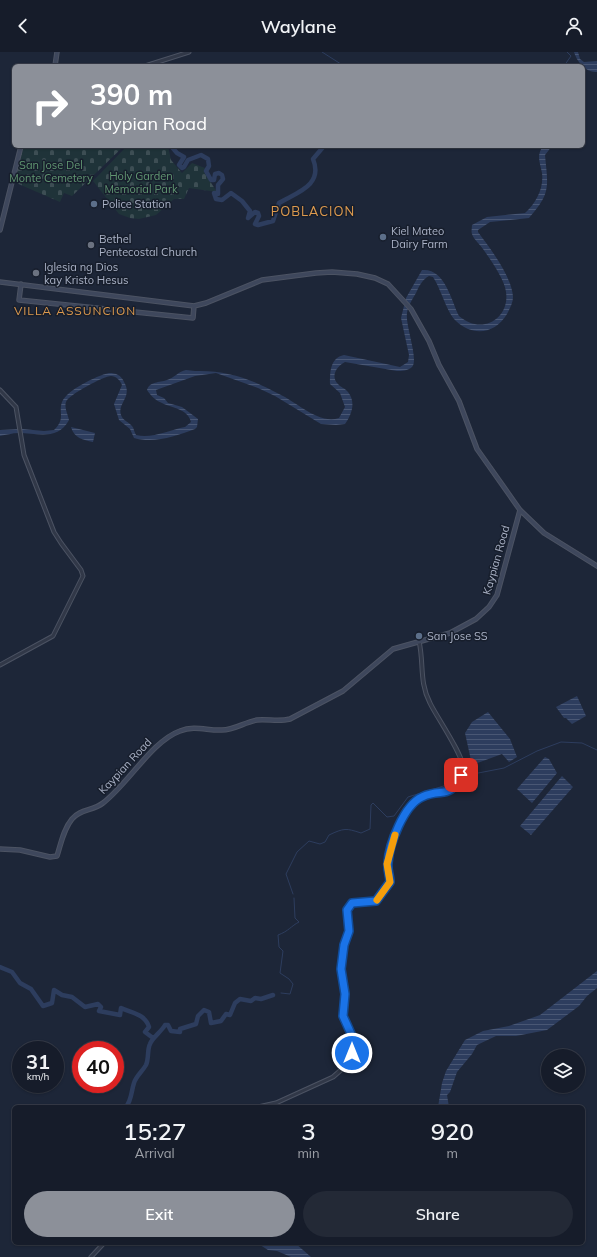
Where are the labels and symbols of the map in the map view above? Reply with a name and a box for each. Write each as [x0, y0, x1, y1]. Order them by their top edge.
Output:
park label: San Jose Del Monte Cemetery [9, 158, 93, 185]
park label: Holy Garden Memorial Park [104, 169, 178, 196]
place label: Police Station [102, 197, 171, 211]
marker: Police Station [89, 199, 99, 209]
district label: POBLACION [271, 203, 355, 219]
place label: Kiel Mateo Dairy Farm [391, 224, 448, 251]
place label: Bethel Pentecostal Church [99, 232, 197, 259]
marker: Kiel Mateo Dairy Farm [378, 232, 388, 242]
marker: Bethel Pentecostal Church [86, 240, 96, 250]
place label: Iglesia ng Dios kay Kristo Hesus [44, 260, 128, 287]
marker: Iglesia ng Dios kay Kristo Hesus [31, 268, 41, 278]
district label: VILLA ASSUNCION [14, 303, 136, 318]
street label: Kaypian Road [479, 524, 513, 596]
place label: San Jose SS [427, 629, 488, 643]
marker: San Jose SS [414, 631, 424, 641]
street label: Kaypian Road [96, 735, 154, 797]
pin [444, 758, 478, 792]
position arrow [331, 1032, 373, 1074]
speed limit sign: 40 [72, 1041, 124, 1093]

